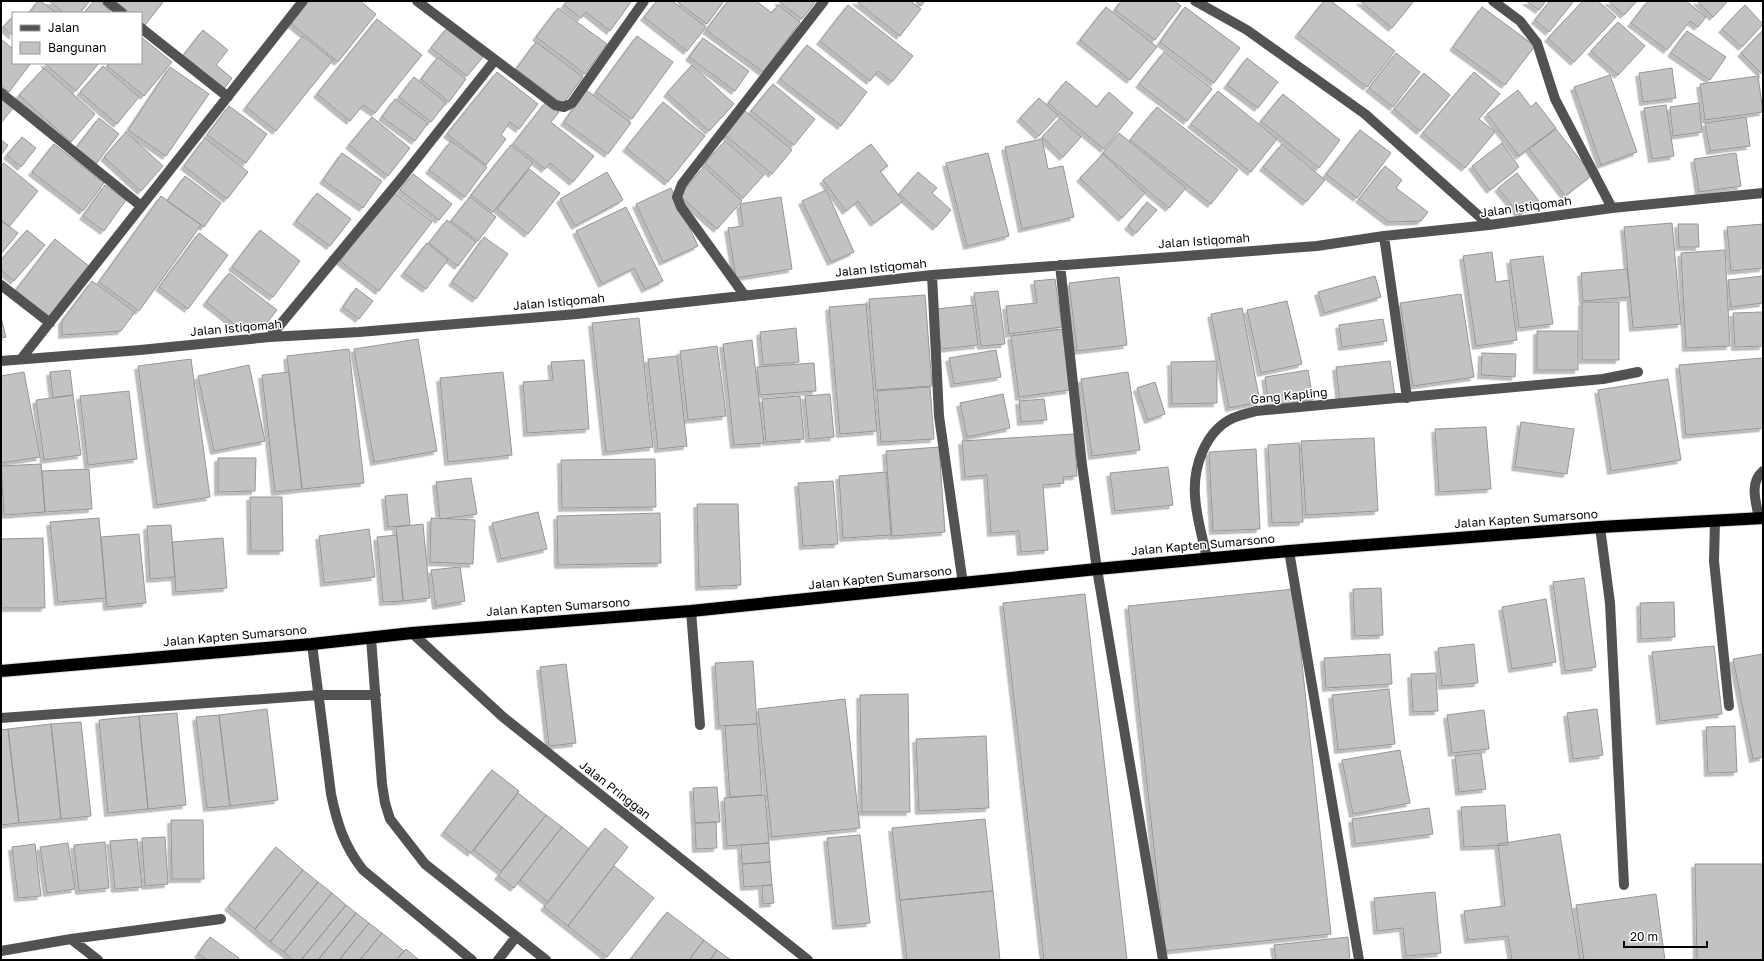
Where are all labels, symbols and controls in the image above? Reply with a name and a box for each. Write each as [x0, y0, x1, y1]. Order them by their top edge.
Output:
legend [12, 12, 142, 64]
text: Jalan [48, 20, 79, 35]
text: Bangunan [48, 40, 106, 55]
street label: Jalan Istiqomah [1479, 193, 1573, 220]
street label: Jalan Istiqomah [1158, 230, 1250, 251]
street label: Jalan Istiqomah [834, 255, 927, 280]
street label: Jalan Istiqomah [513, 290, 605, 313]
street label: Jalan Istiqomah [190, 316, 282, 339]
street label: Gang Kapling [1250, 384, 1328, 407]
street label: Jalan Kapten Sumarsono [1454, 506, 1598, 531]
street label: Jalan Kapten Sumarsono [1131, 531, 1275, 558]
street label: Jalan Kapten Sumarsono [808, 563, 952, 592]
street label: Jalan Kapten Sumarsono [486, 594, 630, 619]
street label: Jalan Kapten Sumarsono [163, 622, 307, 649]
street label: Jalan Pringgan [577, 757, 654, 822]
scale bar [1624, 923, 1707, 949]
text: 20 m [1630, 929, 1658, 944]

